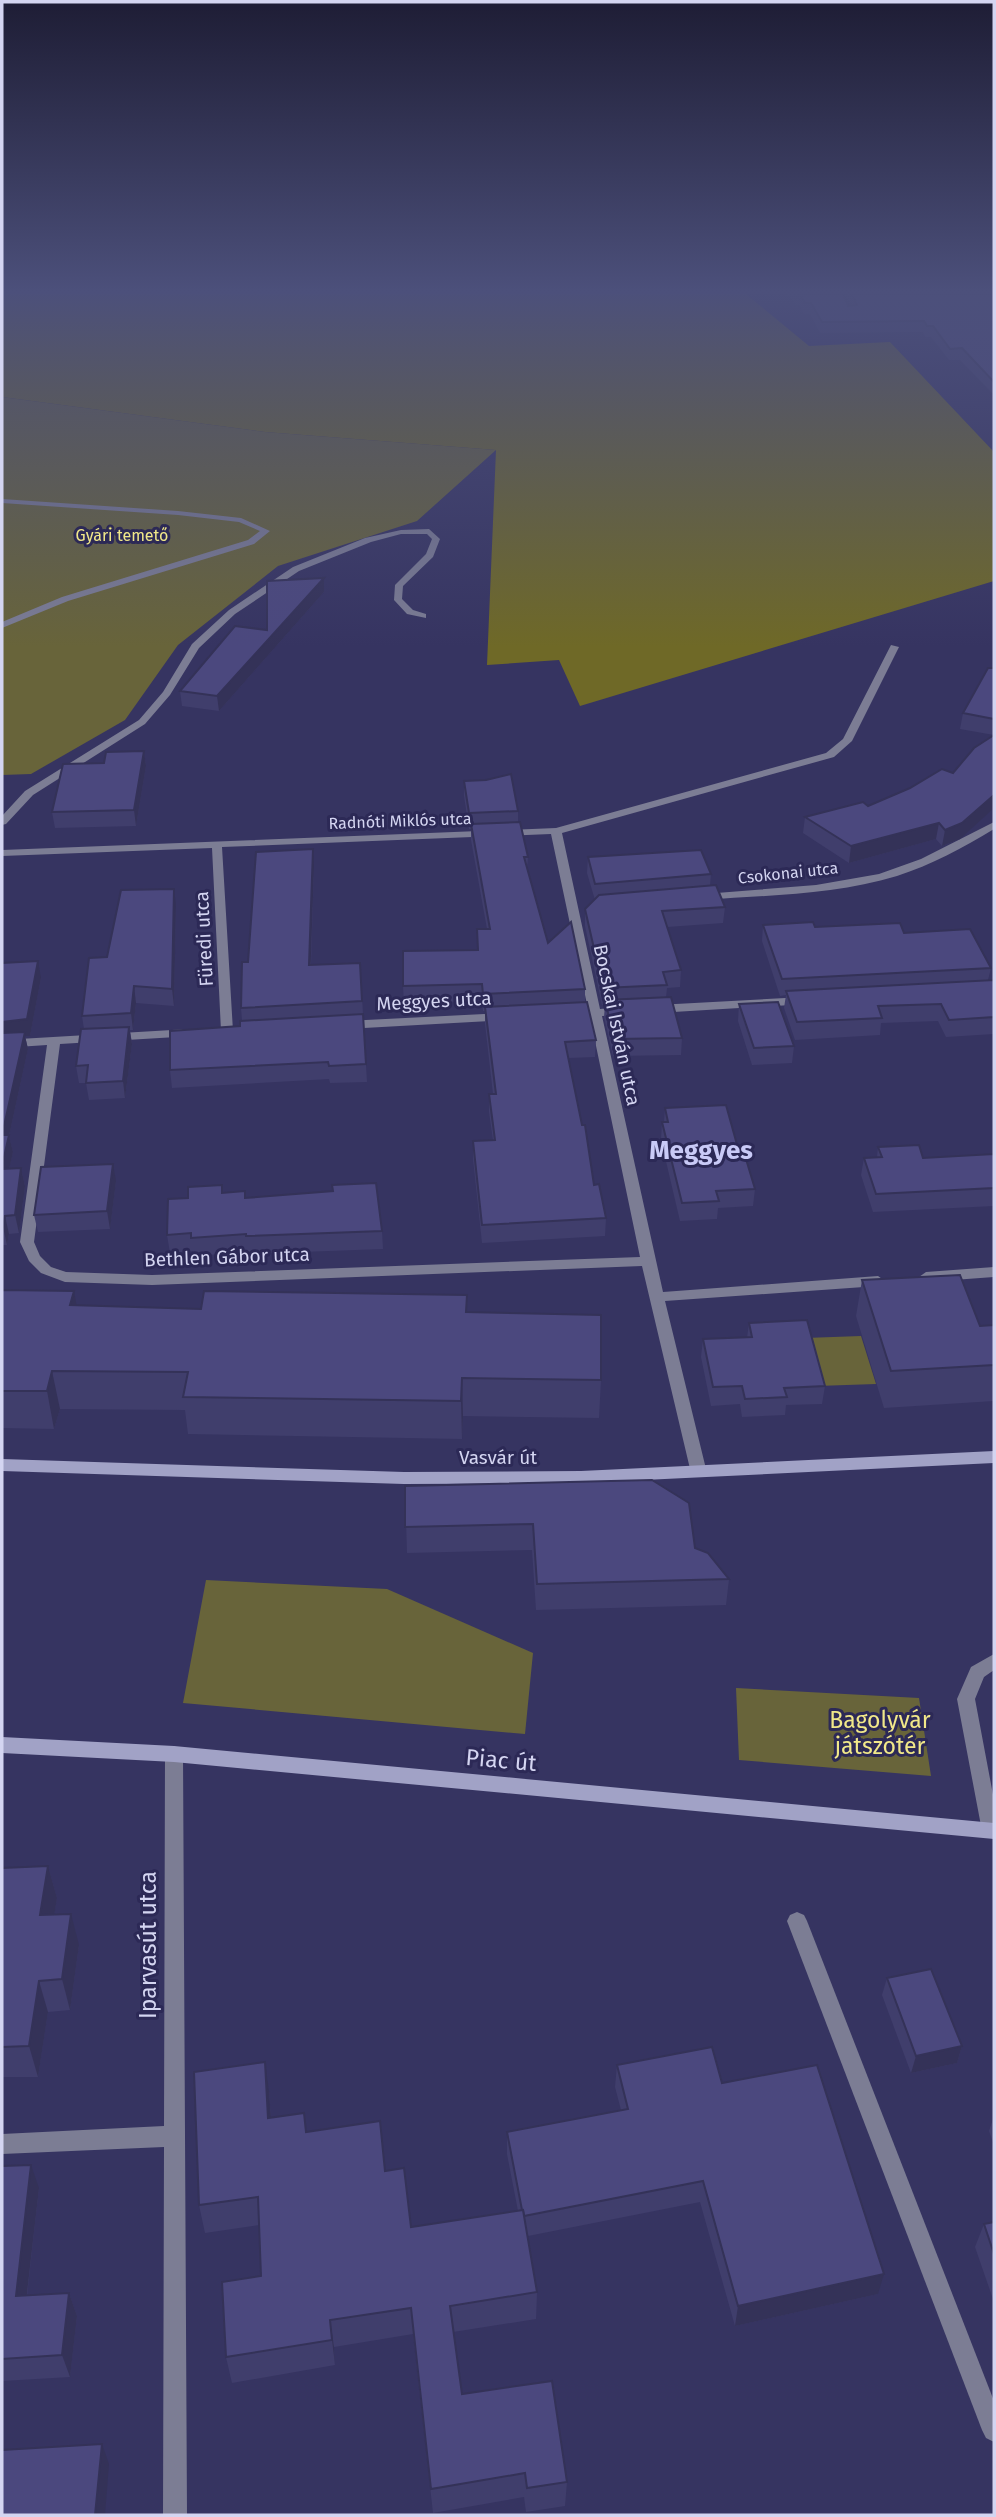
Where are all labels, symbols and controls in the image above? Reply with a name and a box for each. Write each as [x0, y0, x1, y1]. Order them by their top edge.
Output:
park label: Gyári temető [76, 526, 168, 545]
street label: Radnóti Miklós utca [328, 809, 472, 833]
street label: Csokonai utca [737, 858, 839, 888]
street label: Füredi utca [190, 891, 218, 987]
street label: Bocskai István utca [589, 942, 645, 1108]
street label: Meggyes utca [376, 986, 492, 1016]
district label: Meggyes [649, 1135, 753, 1166]
street label: Bethlen Gábor utca [144, 1243, 310, 1271]
street label: Vasvár út [459, 1446, 537, 1469]
park label: Bagolyvár játszótér [829, 1706, 931, 1760]
street label: Piac út [464, 1743, 538, 1777]
street label: Iparvasút utca [134, 1871, 162, 2019]

